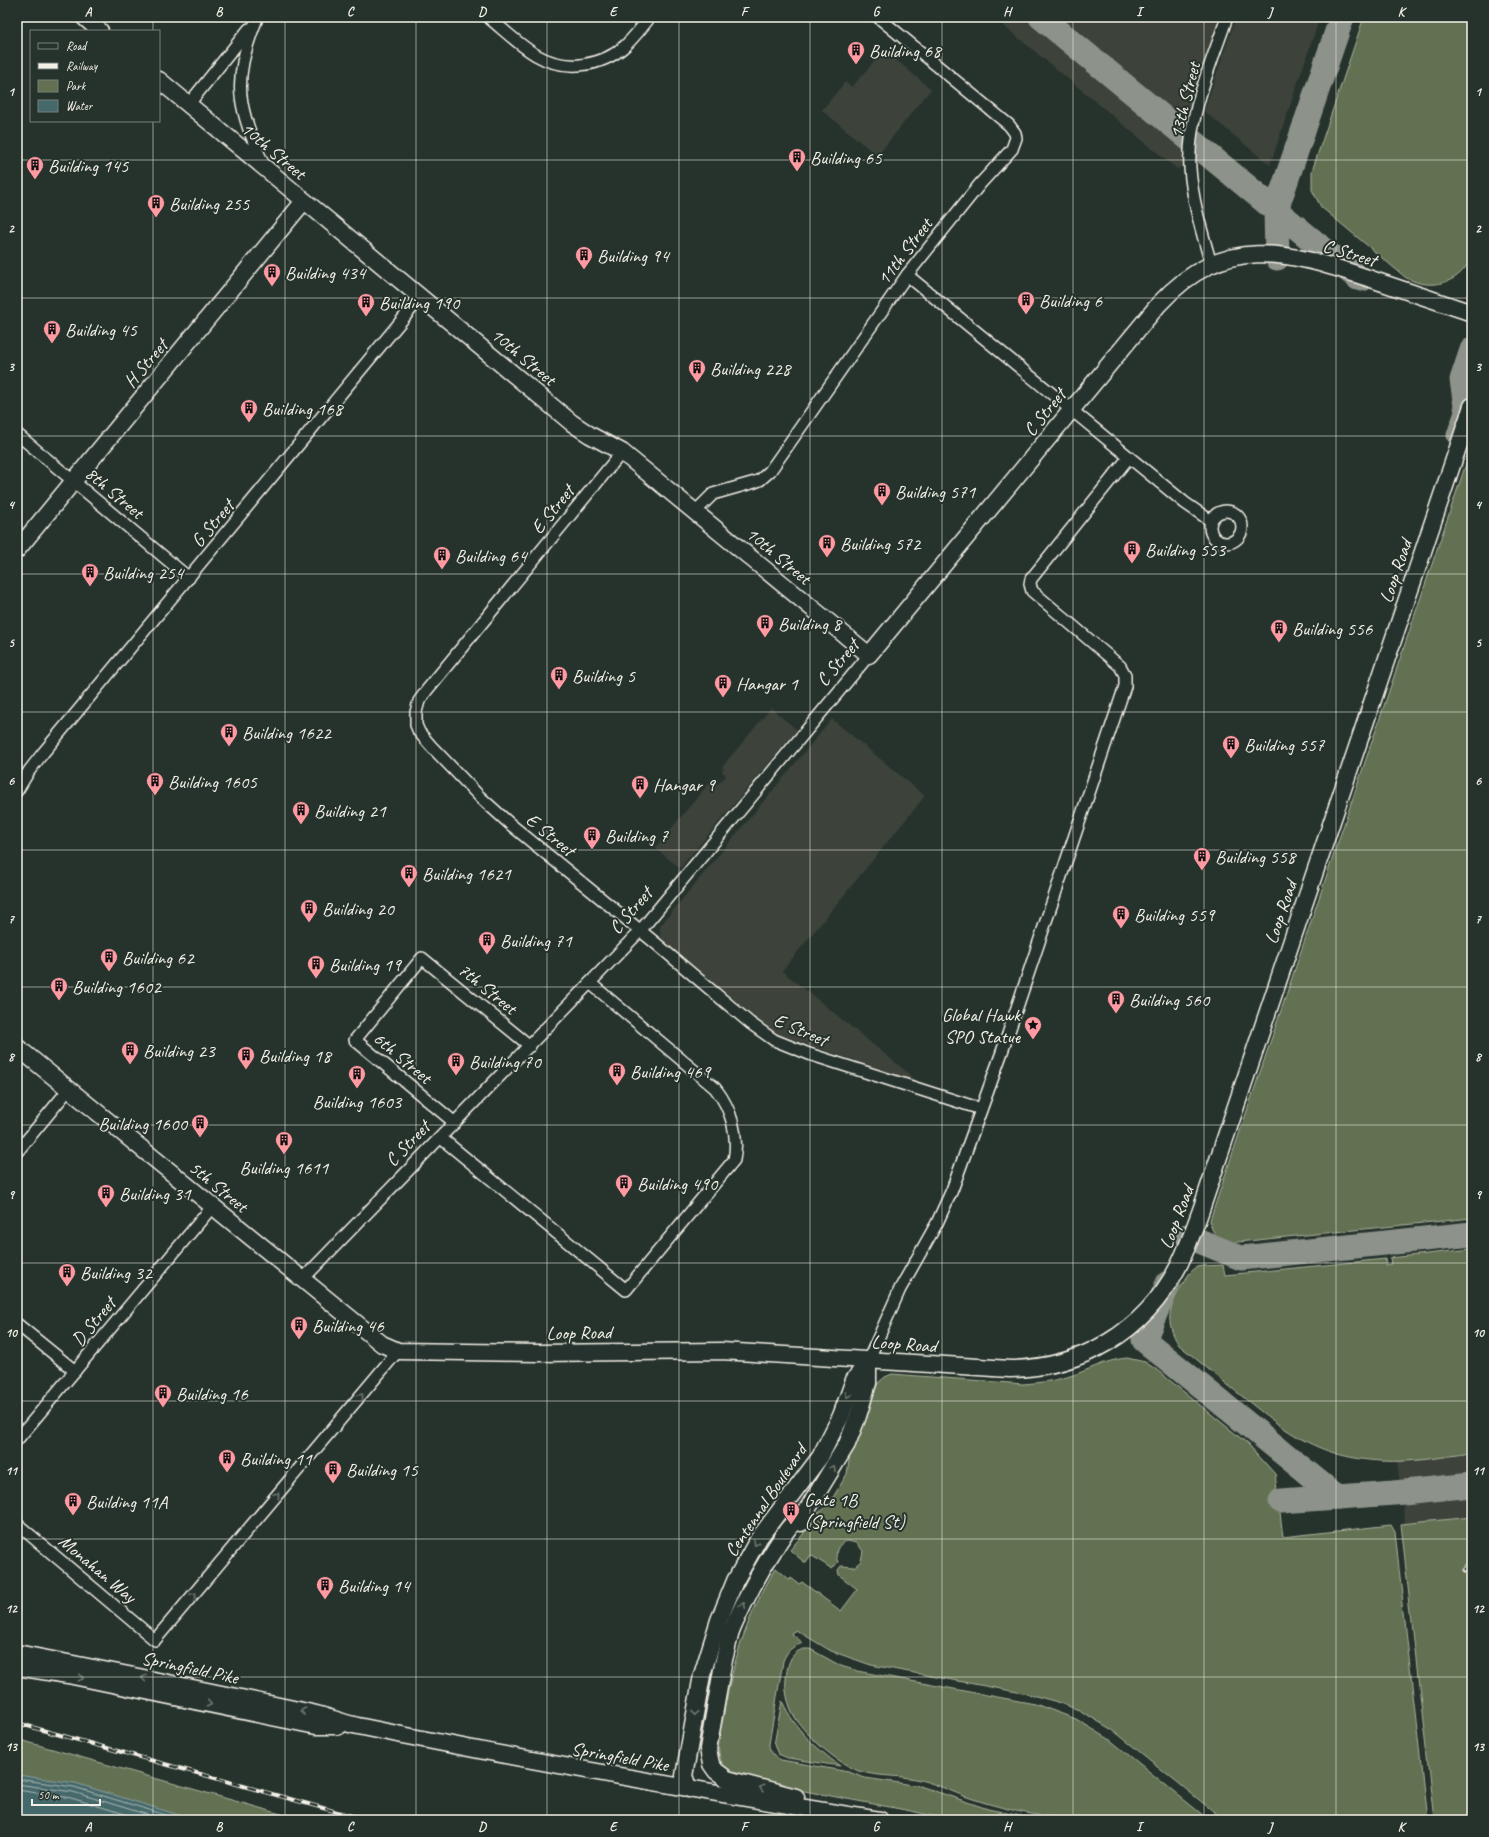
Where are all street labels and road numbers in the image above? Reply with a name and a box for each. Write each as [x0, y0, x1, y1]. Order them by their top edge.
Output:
street label: 13th Street [1164, 58, 1206, 141]
street label: 10th Street [236, 117, 312, 186]
street label: 11th Street [872, 212, 939, 290]
street label: C Street [1320, 234, 1382, 273]
street label: 10th Street [486, 323, 562, 392]
street label: H Street [118, 332, 175, 393]
street label: C Street [1018, 382, 1073, 441]
street label: 8th Street [80, 461, 150, 525]
street label: E Street [526, 478, 581, 539]
street label: G Street [186, 493, 241, 552]
street label: 10th Street [741, 522, 817, 591]
street label: Loop Road [1374, 533, 1419, 606]
street label: C Street [811, 632, 866, 691]
street label: E Street [521, 808, 582, 863]
street label: Loop Road [1259, 874, 1304, 947]
street label: C Street [604, 880, 659, 939]
street label: 7th Street [453, 958, 523, 1021]
street label: E Street [770, 1008, 834, 1053]
street label: 6th Street [368, 1026, 438, 1090]
street label: C Street [380, 1114, 437, 1172]
street label: 5th Street [184, 1156, 254, 1219]
street label: Loop Road [1154, 1179, 1201, 1252]
street label: D Street [66, 1290, 123, 1351]
street label: Loop Road [546, 1320, 615, 1346]
street label: Loop Road [871, 1330, 941, 1358]
street label: Centennal Boulevard [719, 1438, 814, 1561]
street label: Monahan Way [54, 1529, 142, 1609]
street label: Springfield Pike [139, 1646, 242, 1690]
street label: Springfield Pike [570, 1737, 672, 1778]

